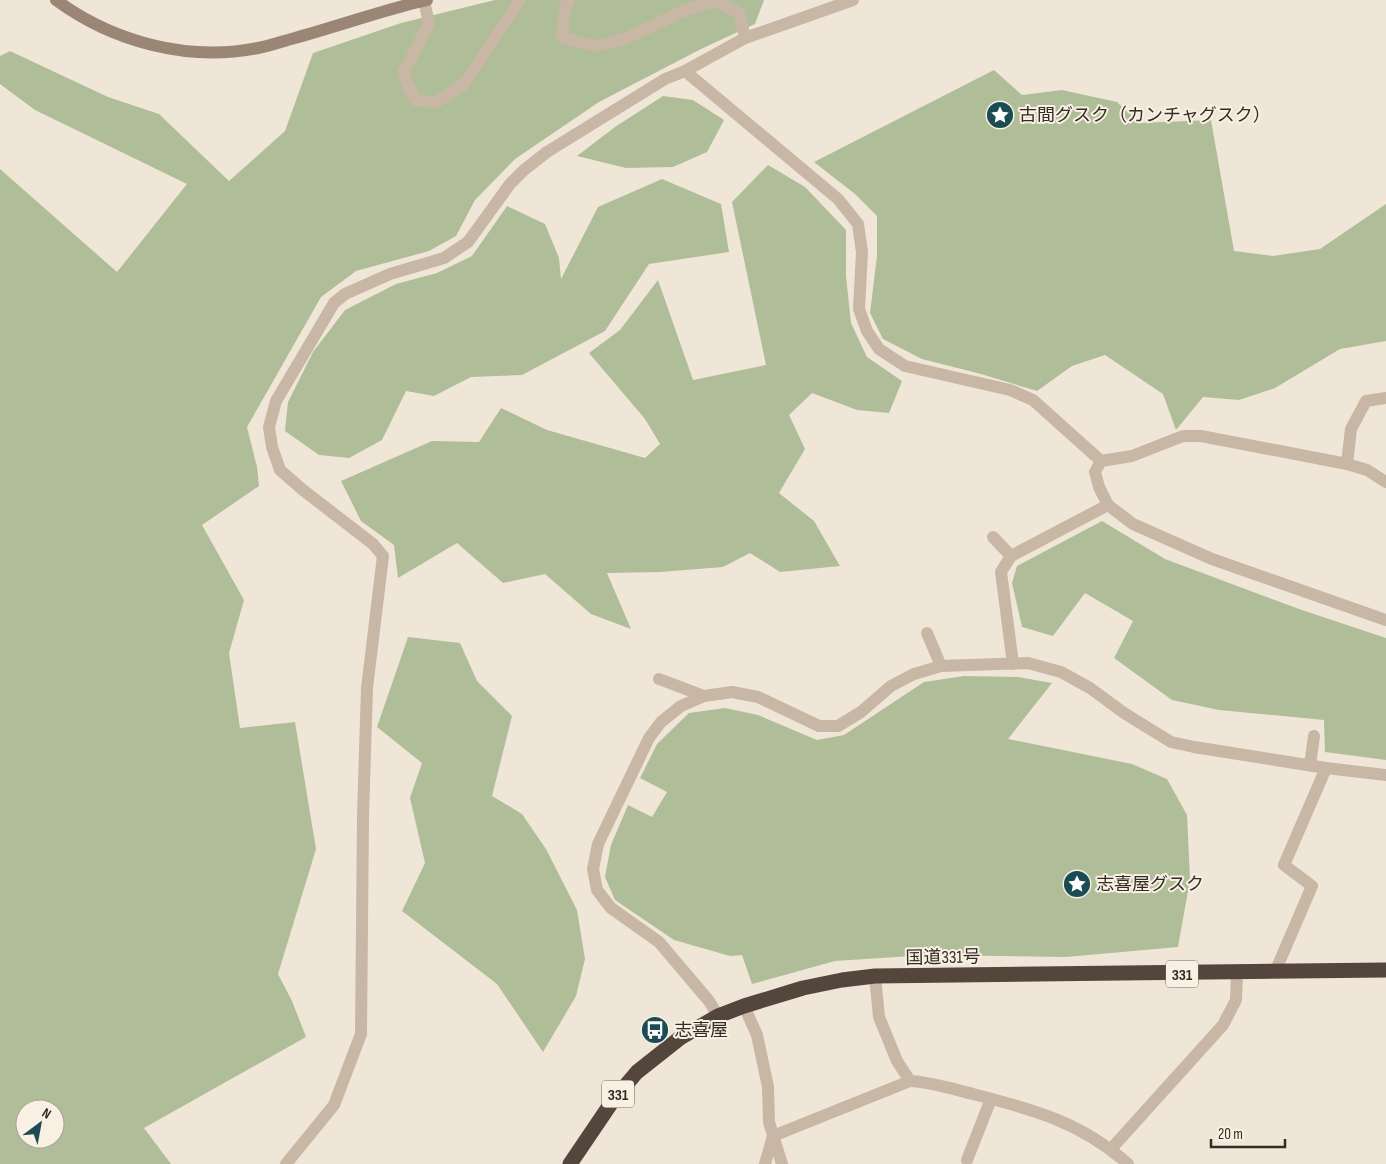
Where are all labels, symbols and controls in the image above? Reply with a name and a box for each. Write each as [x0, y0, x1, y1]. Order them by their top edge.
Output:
place icon: 古間グスク（カンチャグスク） [985, 100, 1015, 130]
place label: 古間グスク（カンチャグスク） [1019, 105, 1271, 126]
place icon: 志喜屋グスク [1062, 869, 1092, 899]
place label: 志喜屋グスク [1096, 874, 1204, 895]
street label: 国道331号 [905, 946, 981, 969]
road number: 331 [1166, 961, 1198, 988]
bus stop icon: 志喜屋 [640, 1015, 670, 1045]
place label: 志喜屋 [674, 1020, 728, 1041]
road number: 331 [602, 1080, 634, 1108]
north arrow [15, 1099, 65, 1149]
text: N [39, 1104, 54, 1123]
scale bar [1211, 1116, 1285, 1148]
text: 20 m [1218, 1125, 1243, 1144]

